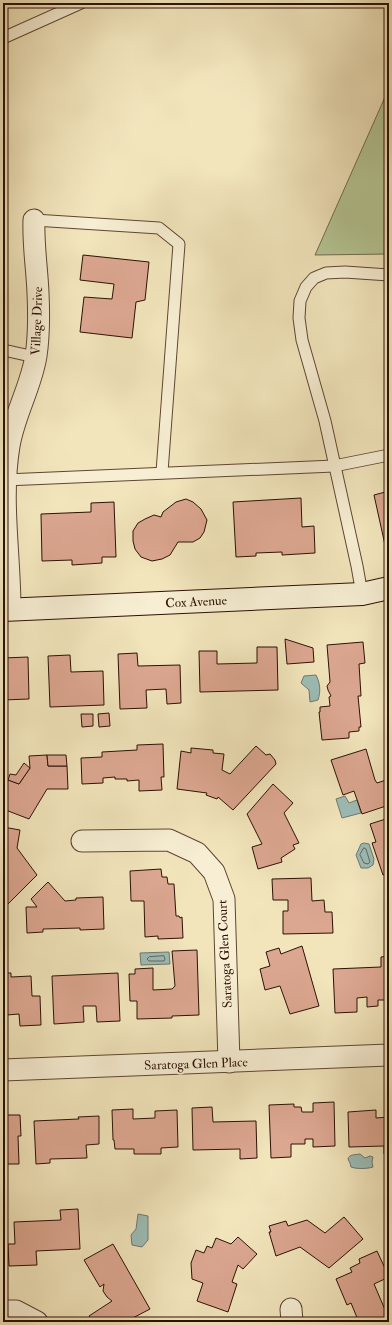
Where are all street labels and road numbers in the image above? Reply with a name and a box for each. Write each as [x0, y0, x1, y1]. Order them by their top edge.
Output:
street label: Village Drive [28, 286, 46, 356]
street label: Cox Avenue [165, 592, 228, 612]
street label: Saratoga Glen Court [214, 899, 236, 1008]
street label: Saratoga Glen Place [144, 1054, 249, 1074]

